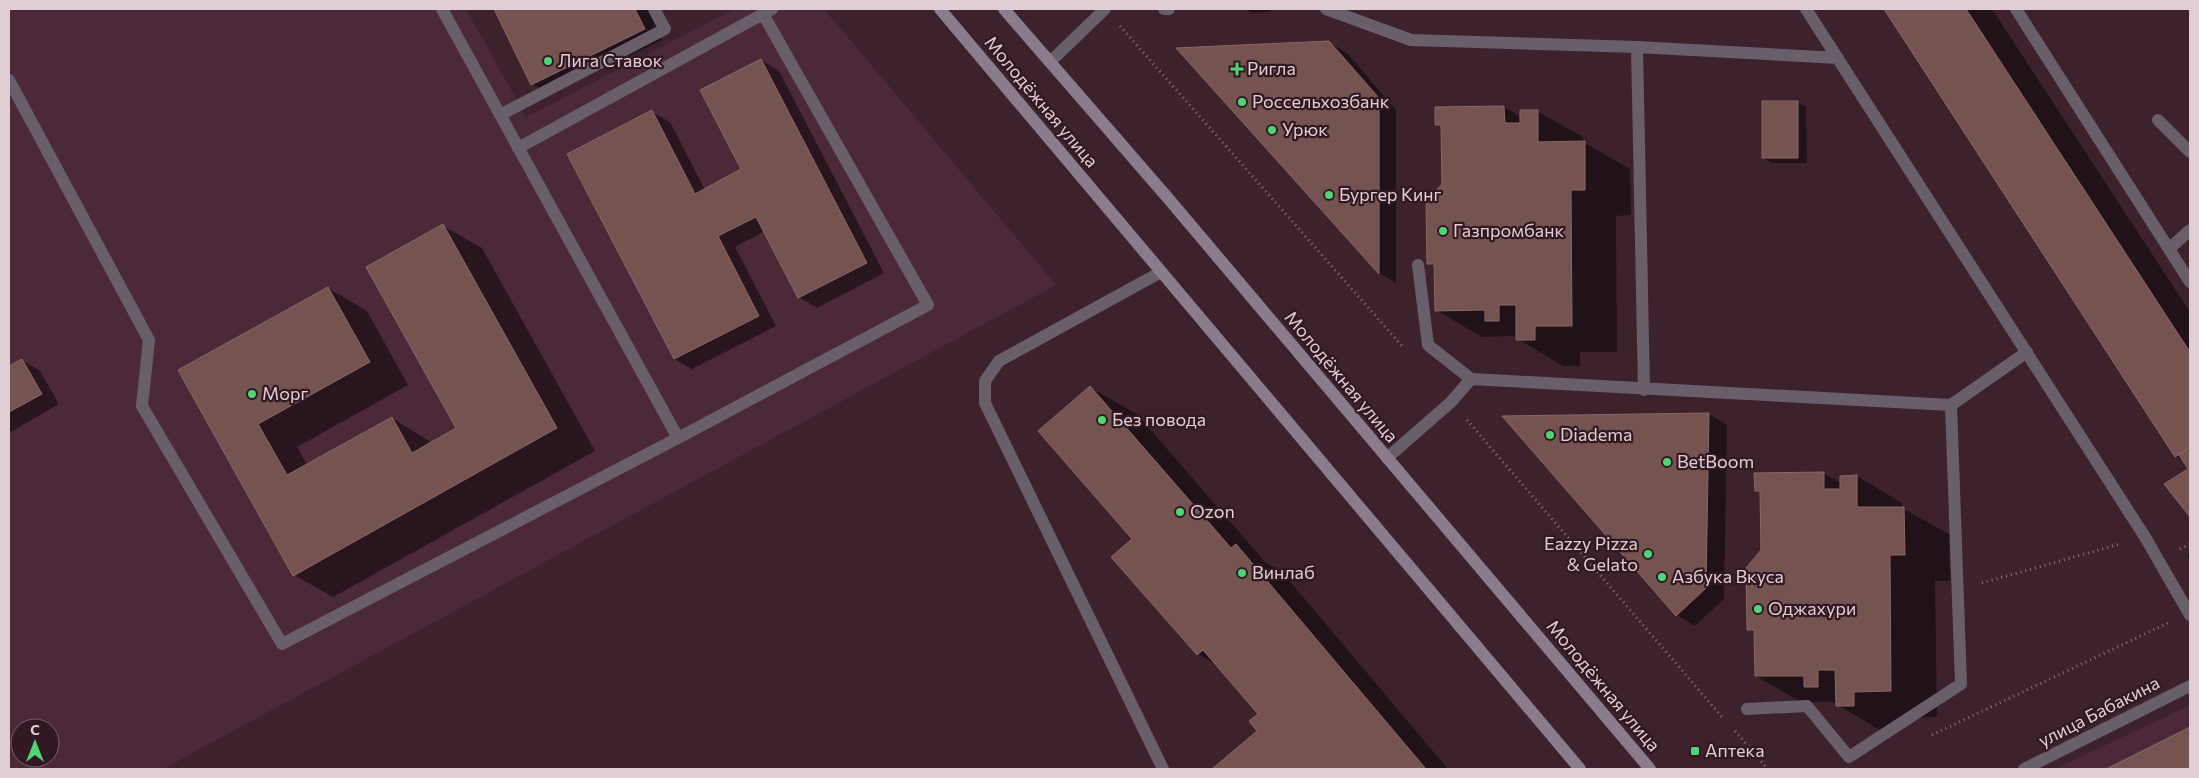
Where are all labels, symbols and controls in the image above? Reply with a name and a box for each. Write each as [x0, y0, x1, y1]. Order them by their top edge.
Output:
street label: Молодёжная улица [980, 31, 1103, 172]
place label: Лига Ставок [558, 49, 663, 71]
marker: Лига Ставок [542, 55, 554, 67]
place label: Ригла [1247, 57, 1296, 79]
marker: Ригла [1231, 63, 1243, 75]
place label: Россельхозбанк [1252, 90, 1390, 112]
marker: Россельхозбанк [1236, 96, 1248, 108]
place label: Урюк [1282, 118, 1328, 140]
marker: Урюк [1266, 124, 1278, 136]
place label: Бургер Кинг [1339, 183, 1442, 205]
marker: Бургер Кинг [1323, 189, 1335, 201]
place label: Газпромбанк [1453, 219, 1564, 241]
marker: Газпромбанк [1437, 225, 1449, 237]
street label: Молодёжная улица [1280, 306, 1403, 447]
place label: Морг [262, 382, 308, 404]
marker: Морг [246, 388, 258, 400]
place label: Без повода [1112, 408, 1206, 430]
marker: Без повода [1096, 414, 1108, 426]
place label: Diadema [1560, 423, 1632, 445]
marker: Diadema [1544, 429, 1556, 441]
place label: BetBoom [1677, 450, 1754, 472]
marker: BetBoom [1661, 456, 1673, 468]
place label: Ozon [1190, 500, 1235, 522]
marker: Ozon [1174, 506, 1186, 518]
place label: Eazzy Pizza & Gelato [1544, 532, 1638, 575]
marker: Eazzy Pizza & Gelato [1642, 548, 1654, 560]
place label: Винлаб [1252, 561, 1315, 583]
place label: Азбука Вкуса [1672, 565, 1784, 587]
marker: Винлаб [1236, 567, 1248, 579]
marker: Азбука Вкуса [1656, 571, 1668, 583]
place label: Оджахури [1768, 597, 1856, 619]
marker: Оджахури [1752, 603, 1764, 615]
street label: Молодёжная улица [1542, 615, 1665, 756]
street label: улица Бабакина [2034, 671, 2163, 751]
north arrow [10, 718, 60, 768]
text: С [30, 721, 40, 738]
place label: Аптека [1705, 739, 1764, 761]
marker: Аптека [1689, 745, 1701, 757]

